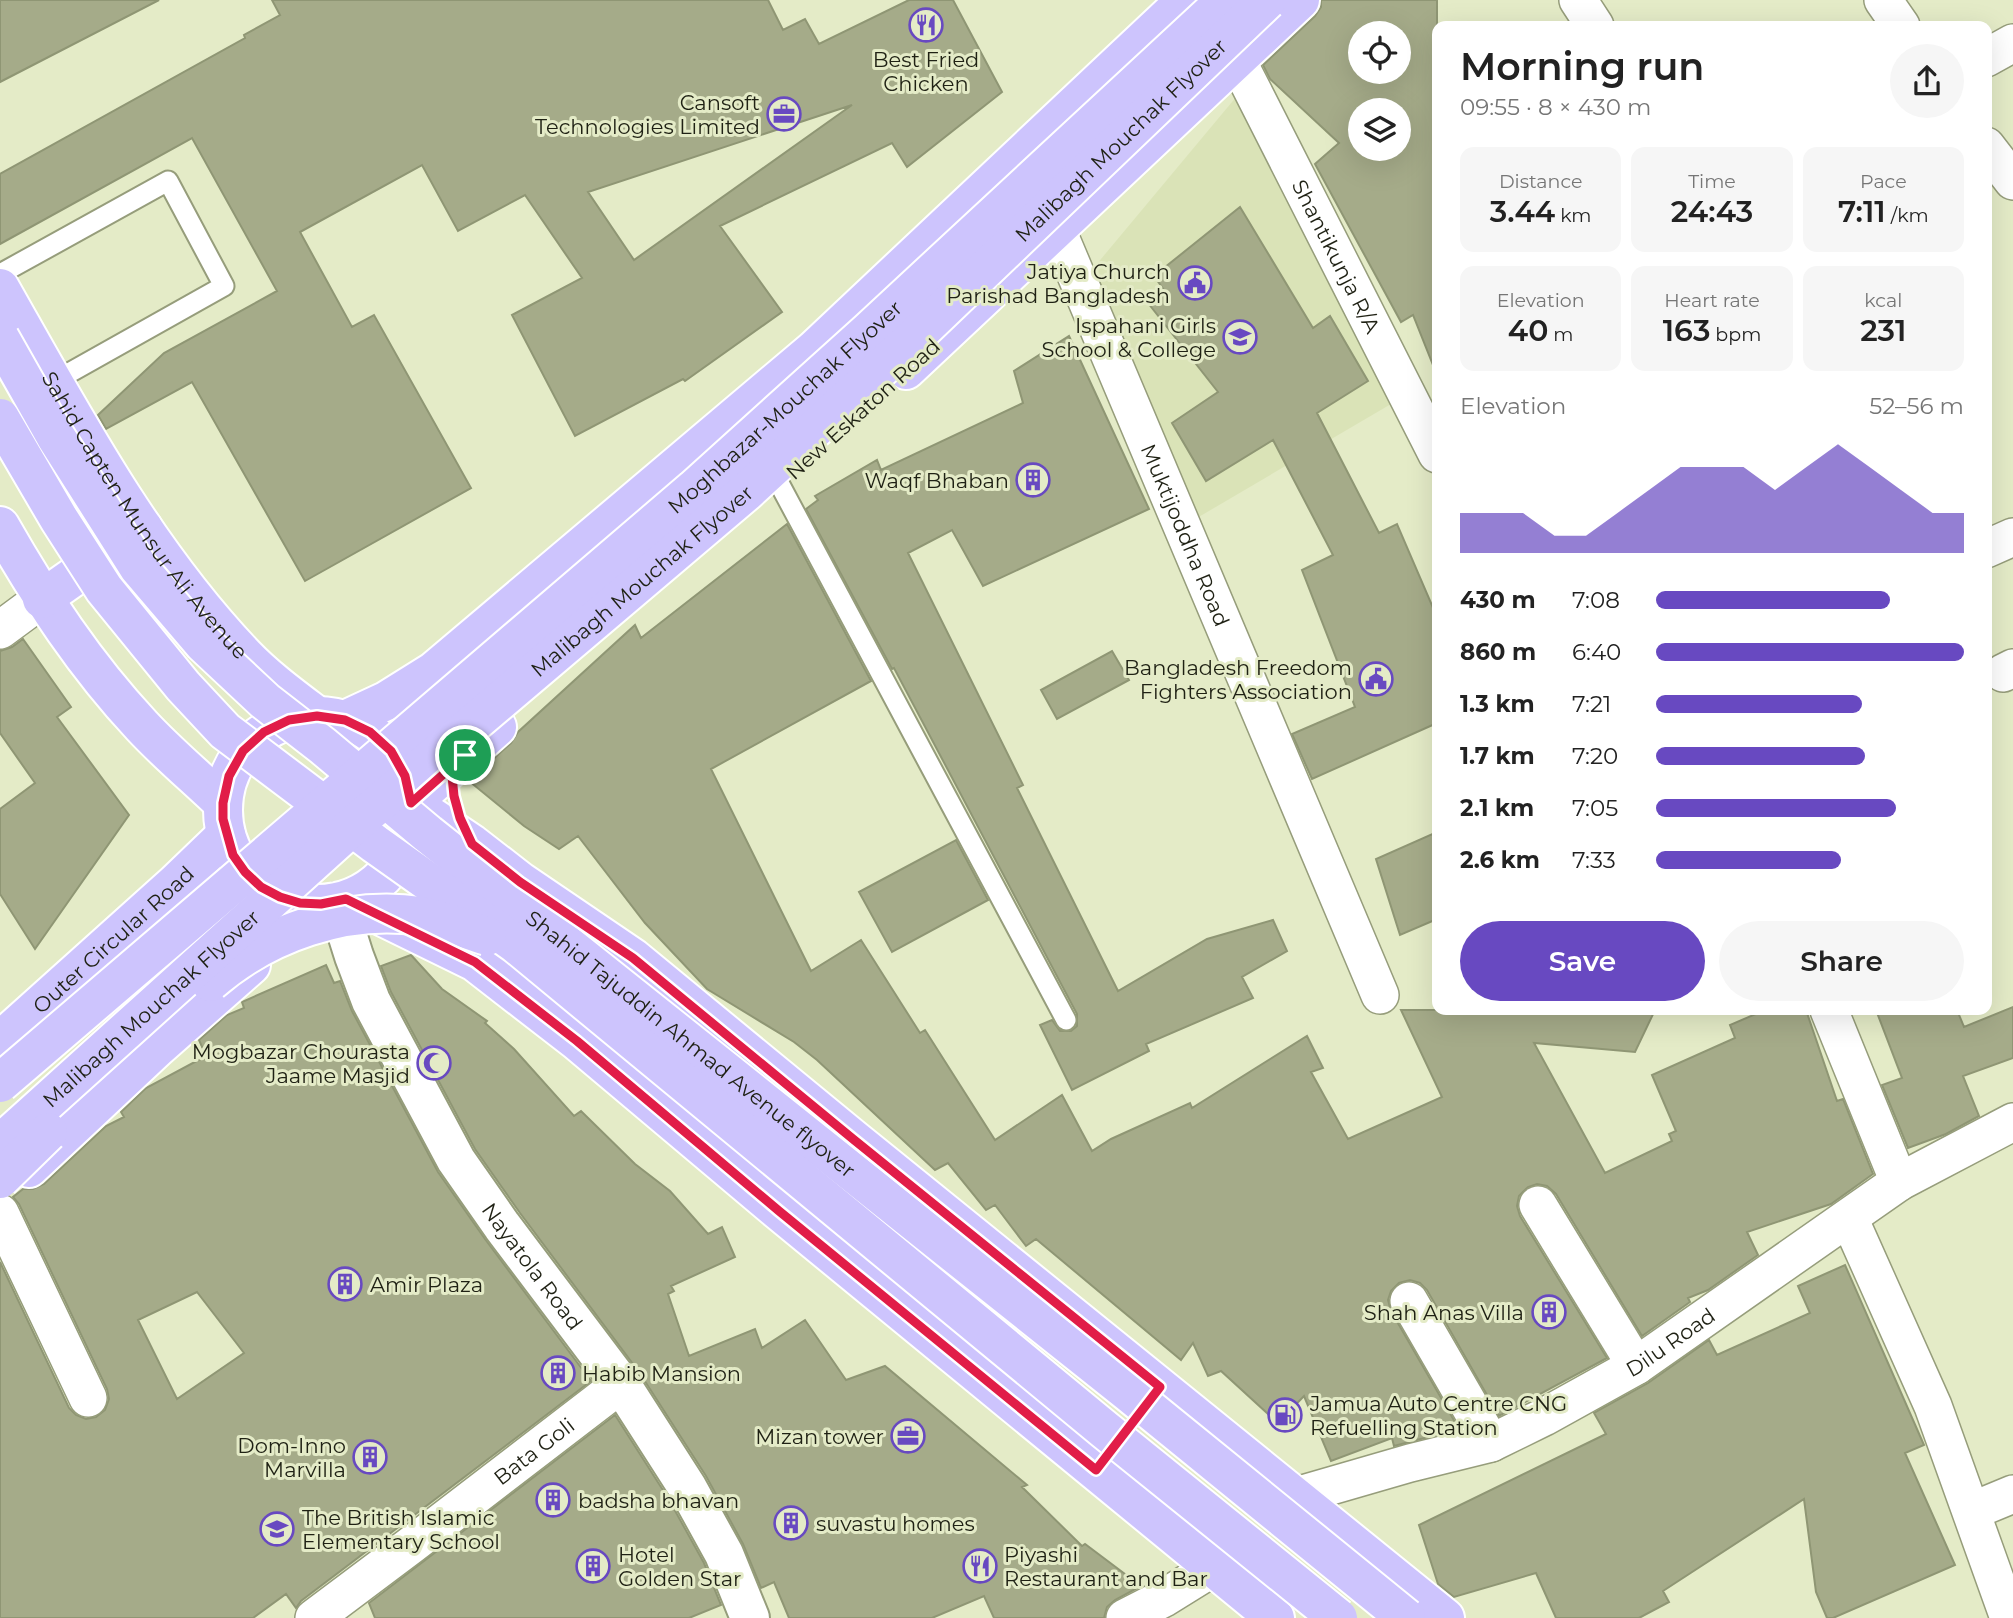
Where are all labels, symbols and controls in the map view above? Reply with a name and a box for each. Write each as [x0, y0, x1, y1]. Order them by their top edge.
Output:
restaurant icon: Best Fried Chicken [907, 6, 945, 44]
map controls [1348, 21, 1411, 161]
button: locate [1348, 21, 1411, 84]
street label: Malibagh Mouchak Flyover [1010, 33, 1232, 247]
text: Morning run [1460, 43, 1704, 90]
button: share [1890, 44, 1964, 118]
place label: Best Fried Chicken [873, 47, 979, 96]
place label: Cansoft Technologies Limited [535, 90, 760, 139]
text: 09:55 · 8 × 430 m [1460, 93, 1651, 121]
office icon: Cansoft Technologies Limited [765, 95, 803, 133]
button: layers [1348, 98, 1411, 161]
text: Distance [1499, 170, 1582, 193]
text: Time [1688, 170, 1736, 193]
text: Pace [1860, 170, 1907, 193]
street label: Shantikunja R/A [1287, 175, 1386, 338]
text: 3.44 [1490, 193, 1555, 230]
text: 24:43 [1671, 193, 1753, 230]
text: 7:11 [1838, 193, 1886, 230]
text: km [1555, 204, 1592, 227]
text: /km [1886, 204, 1929, 227]
place label: Jatiya Church Parishad Bangladesh [946, 259, 1170, 308]
public building icon: Jatiya Church Parishad Bangladesh [1176, 264, 1214, 302]
text: Elevation [1497, 289, 1585, 312]
text: Heart rate [1664, 289, 1760, 312]
text: kcal [1864, 289, 1902, 312]
street label: Moghbazar-Mouchak Flyover [663, 295, 907, 518]
text: 40 [1508, 312, 1548, 349]
text: 163 [1663, 312, 1710, 349]
text: 231 [1860, 312, 1907, 349]
place label: Ispahani Girls School & College [1042, 313, 1216, 362]
school or university icon: Ispahani Girls School & College [1221, 318, 1259, 356]
text: m [1548, 323, 1574, 346]
text: bpm [1710, 323, 1761, 346]
street label: New Eskaton Road [781, 333, 945, 485]
street label: Sahid Capten Munsur Ali Avenue [37, 367, 253, 664]
text: Elevation [1460, 392, 1566, 420]
text: 52–56 m [1869, 392, 1964, 420]
street label: Muktijoddha Road [1136, 440, 1235, 630]
building icon: Waqf Bhaban [1014, 461, 1052, 499]
place label: Waqf Bhaban [864, 468, 1009, 493]
street label: Malibagh Mouchak Flyover [526, 480, 758, 682]
text: 430 m [1460, 586, 1536, 614]
text: 7:08 [1572, 586, 1620, 614]
text: 860 m [1460, 638, 1536, 666]
text: 6:40 [1572, 638, 1621, 666]
place label: Bangladesh Freedom Fighters Association [1124, 655, 1352, 704]
public building icon: Bangladesh Freedom Fighters Association [1357, 660, 1395, 698]
text: 1.3 km [1460, 690, 1535, 718]
text: 7:21 [1572, 690, 1611, 718]
pin [435, 725, 495, 785]
icon: arrive [446, 736, 484, 774]
text: 1.7 km [1460, 742, 1535, 770]
text: 7:20 [1572, 742, 1618, 770]
text: 2.1 km [1460, 794, 1534, 822]
text: 7:05 [1572, 794, 1618, 822]
text: 2.6 km [1460, 846, 1540, 874]
text: 7:33 [1572, 846, 1616, 874]
street label: Outer Circular Road [27, 860, 199, 1018]
street label: Malibagh Mouchak Flyover [37, 904, 264, 1112]
street label: Shahid Tajuddin Ahmad Avenue flyover [521, 905, 861, 1182]
button: Save [1460, 921, 1705, 1001]
button: Share [1719, 921, 1964, 1001]
place label: Mogbazar Chourasta Jaame Masjid [192, 1039, 410, 1088]
mosque icon: Mogbazar Chourasta Jaame Masjid [415, 1044, 453, 1082]
street label: Nayatola Road [477, 1198, 588, 1335]
building icon: Amir Plaza [326, 1265, 364, 1303]
place label: Amir Plaza [370, 1272, 483, 1297]
building icon: Shah Anas Villa [1530, 1293, 1568, 1331]
place label: Shah Anas Villa [1364, 1300, 1524, 1325]
street label: Dilu Road [1621, 1302, 1720, 1382]
building icon: Habib Mansion [539, 1354, 577, 1392]
place label: Habib Mansion [582, 1361, 741, 1386]
place label: Jamua Auto Centre CNG Refuelling Station [1309, 1391, 1567, 1440]
fuel station icon: Jamua Auto Centre CNG Refuelling Station [1266, 1396, 1304, 1434]
street label: Bata Goli [488, 1412, 579, 1490]
office icon: Mizan tower [889, 1417, 927, 1455]
place label: Mizan tower [755, 1424, 884, 1449]
place label: Dom-Inno Marvilla [237, 1433, 346, 1482]
building icon: Dom-Inno Marvilla [351, 1438, 389, 1476]
building icon: badsha bhavan [534, 1481, 572, 1519]
place label: badsha bhavan [578, 1488, 739, 1513]
building icon: suvastu homes [772, 1504, 810, 1542]
place label: The British Islamic Elementary School [302, 1505, 500, 1554]
school or university icon: The British Islamic Elementary School [258, 1510, 296, 1548]
place label: suvastu homes [816, 1511, 975, 1536]
place label: Hotel Golden Star [618, 1542, 742, 1591]
place label: Piyashi Restaurant and Bar [1004, 1542, 1208, 1591]
building icon: Hotel Golden Star [574, 1547, 612, 1585]
restaurant icon: Piyashi Restaurant and Bar [961, 1547, 999, 1585]

